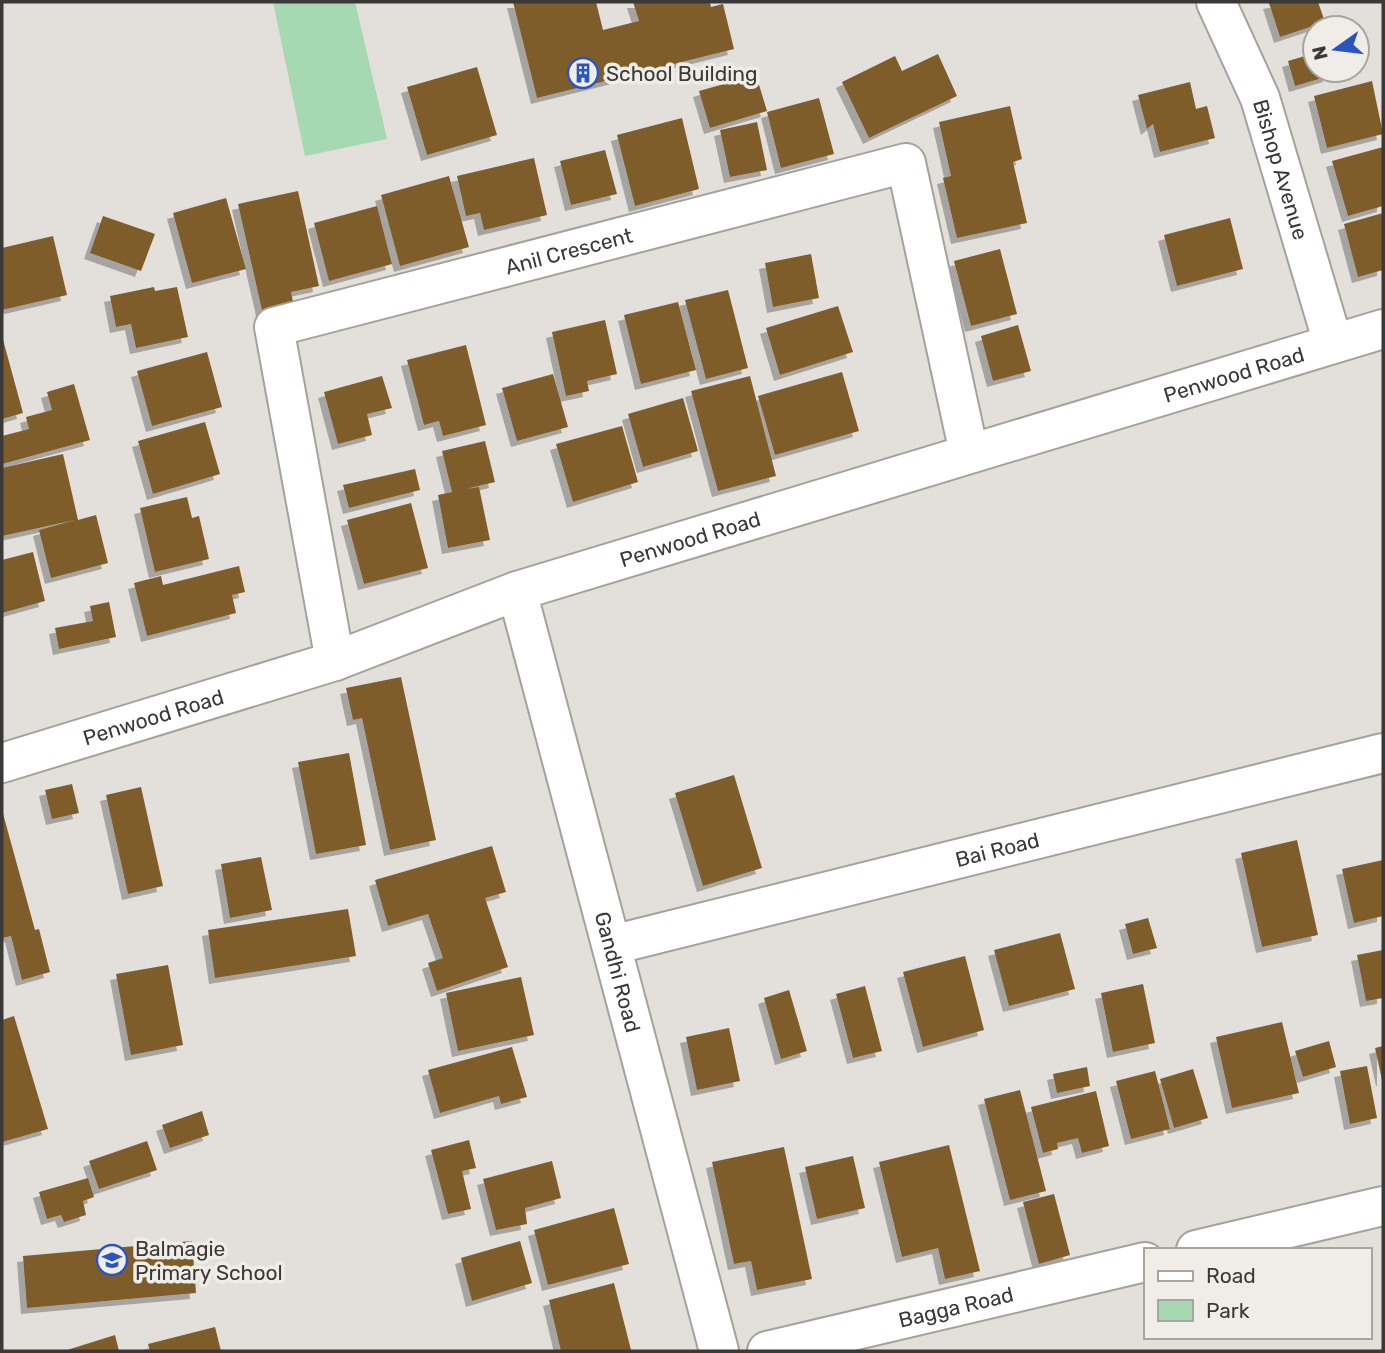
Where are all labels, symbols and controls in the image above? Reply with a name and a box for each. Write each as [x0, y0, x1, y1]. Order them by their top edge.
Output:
north arrow [1301, 14, 1371, 84]
text: N [1307, 44, 1333, 62]
building icon: School Building [566, 56, 600, 90]
place label: School Building [606, 61, 758, 86]
street label: Bishop Avenue [1249, 96, 1314, 243]
street label: Anil Crescent [502, 222, 635, 279]
street label: Penwood Road [1160, 341, 1307, 407]
street label: Penwood Road [617, 506, 763, 572]
street label: Penwood Road [80, 683, 226, 750]
street label: Bai Road [953, 827, 1042, 872]
street label: Gandhi Road [590, 909, 646, 1035]
place label: Balmagie Primary School [135, 1236, 283, 1285]
school or university icon: Balmagie Primary School [95, 1243, 129, 1277]
legend [1144, 1248, 1371, 1339]
text: Road [1206, 1263, 1256, 1288]
street label: Bagga Road [896, 1281, 1016, 1332]
text: Park [1206, 1298, 1250, 1323]

